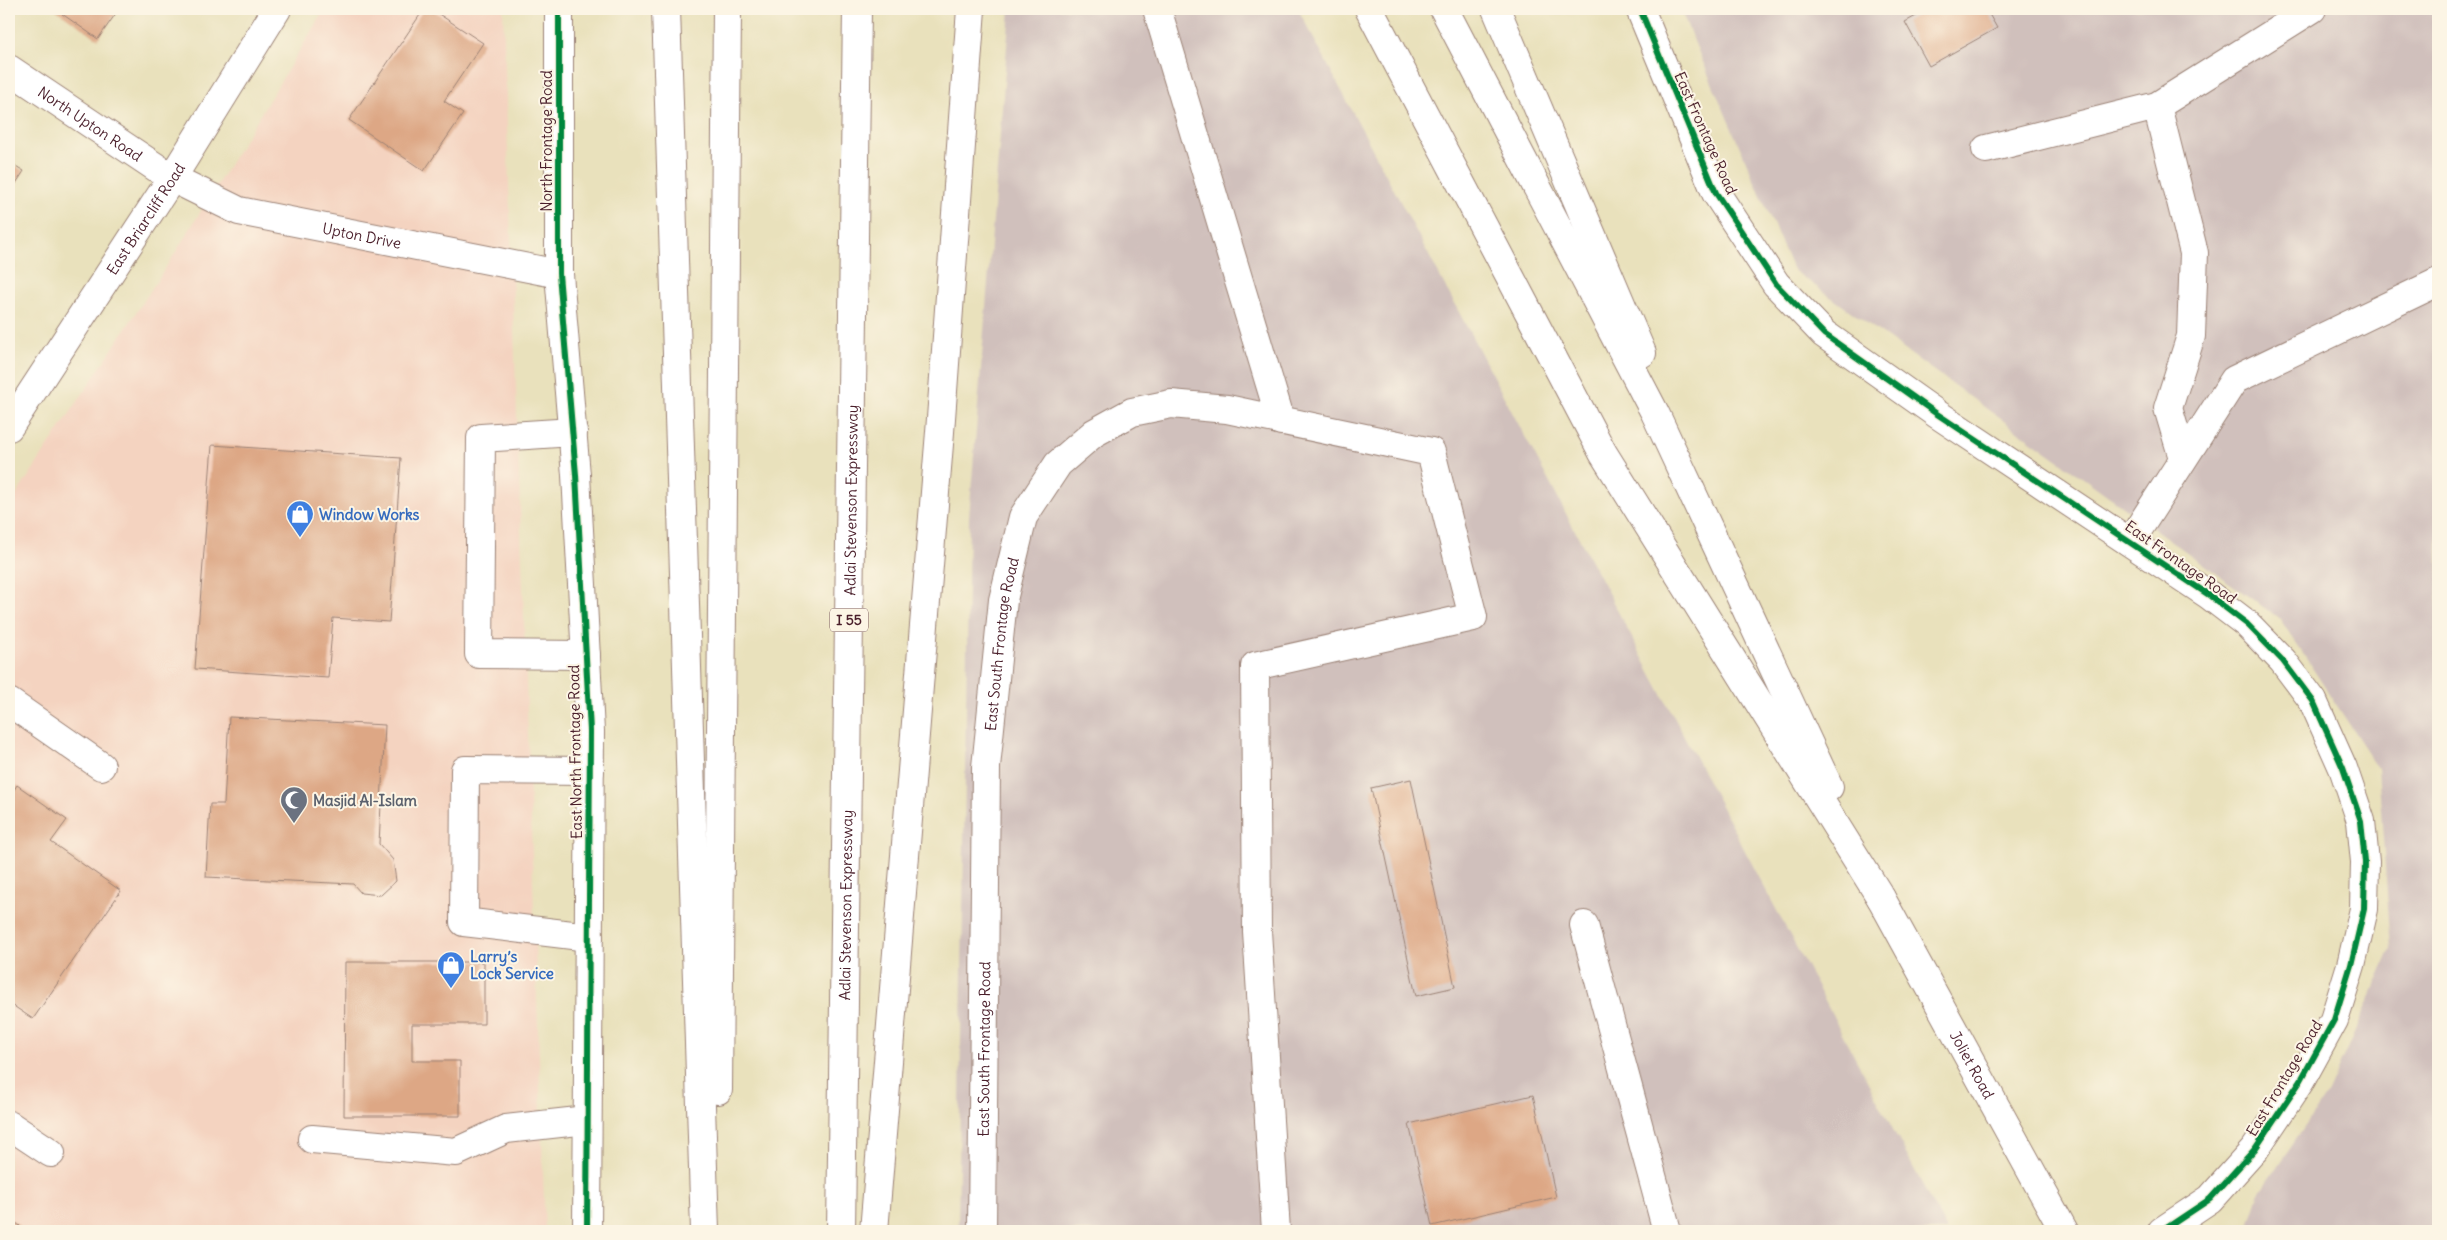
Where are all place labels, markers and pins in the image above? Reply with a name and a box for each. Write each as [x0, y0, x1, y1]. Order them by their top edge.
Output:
shop icon: Window Works [285, 499, 315, 538]
place label: Window Works [319, 505, 420, 524]
mosque icon: Masjid Al-Islam [279, 785, 309, 824]
place label: Masjid Al-Islam [313, 791, 417, 810]
place label: Larry’s Lock Service [470, 947, 554, 983]
shop icon: Larry’s Lock Service [436, 950, 466, 989]

